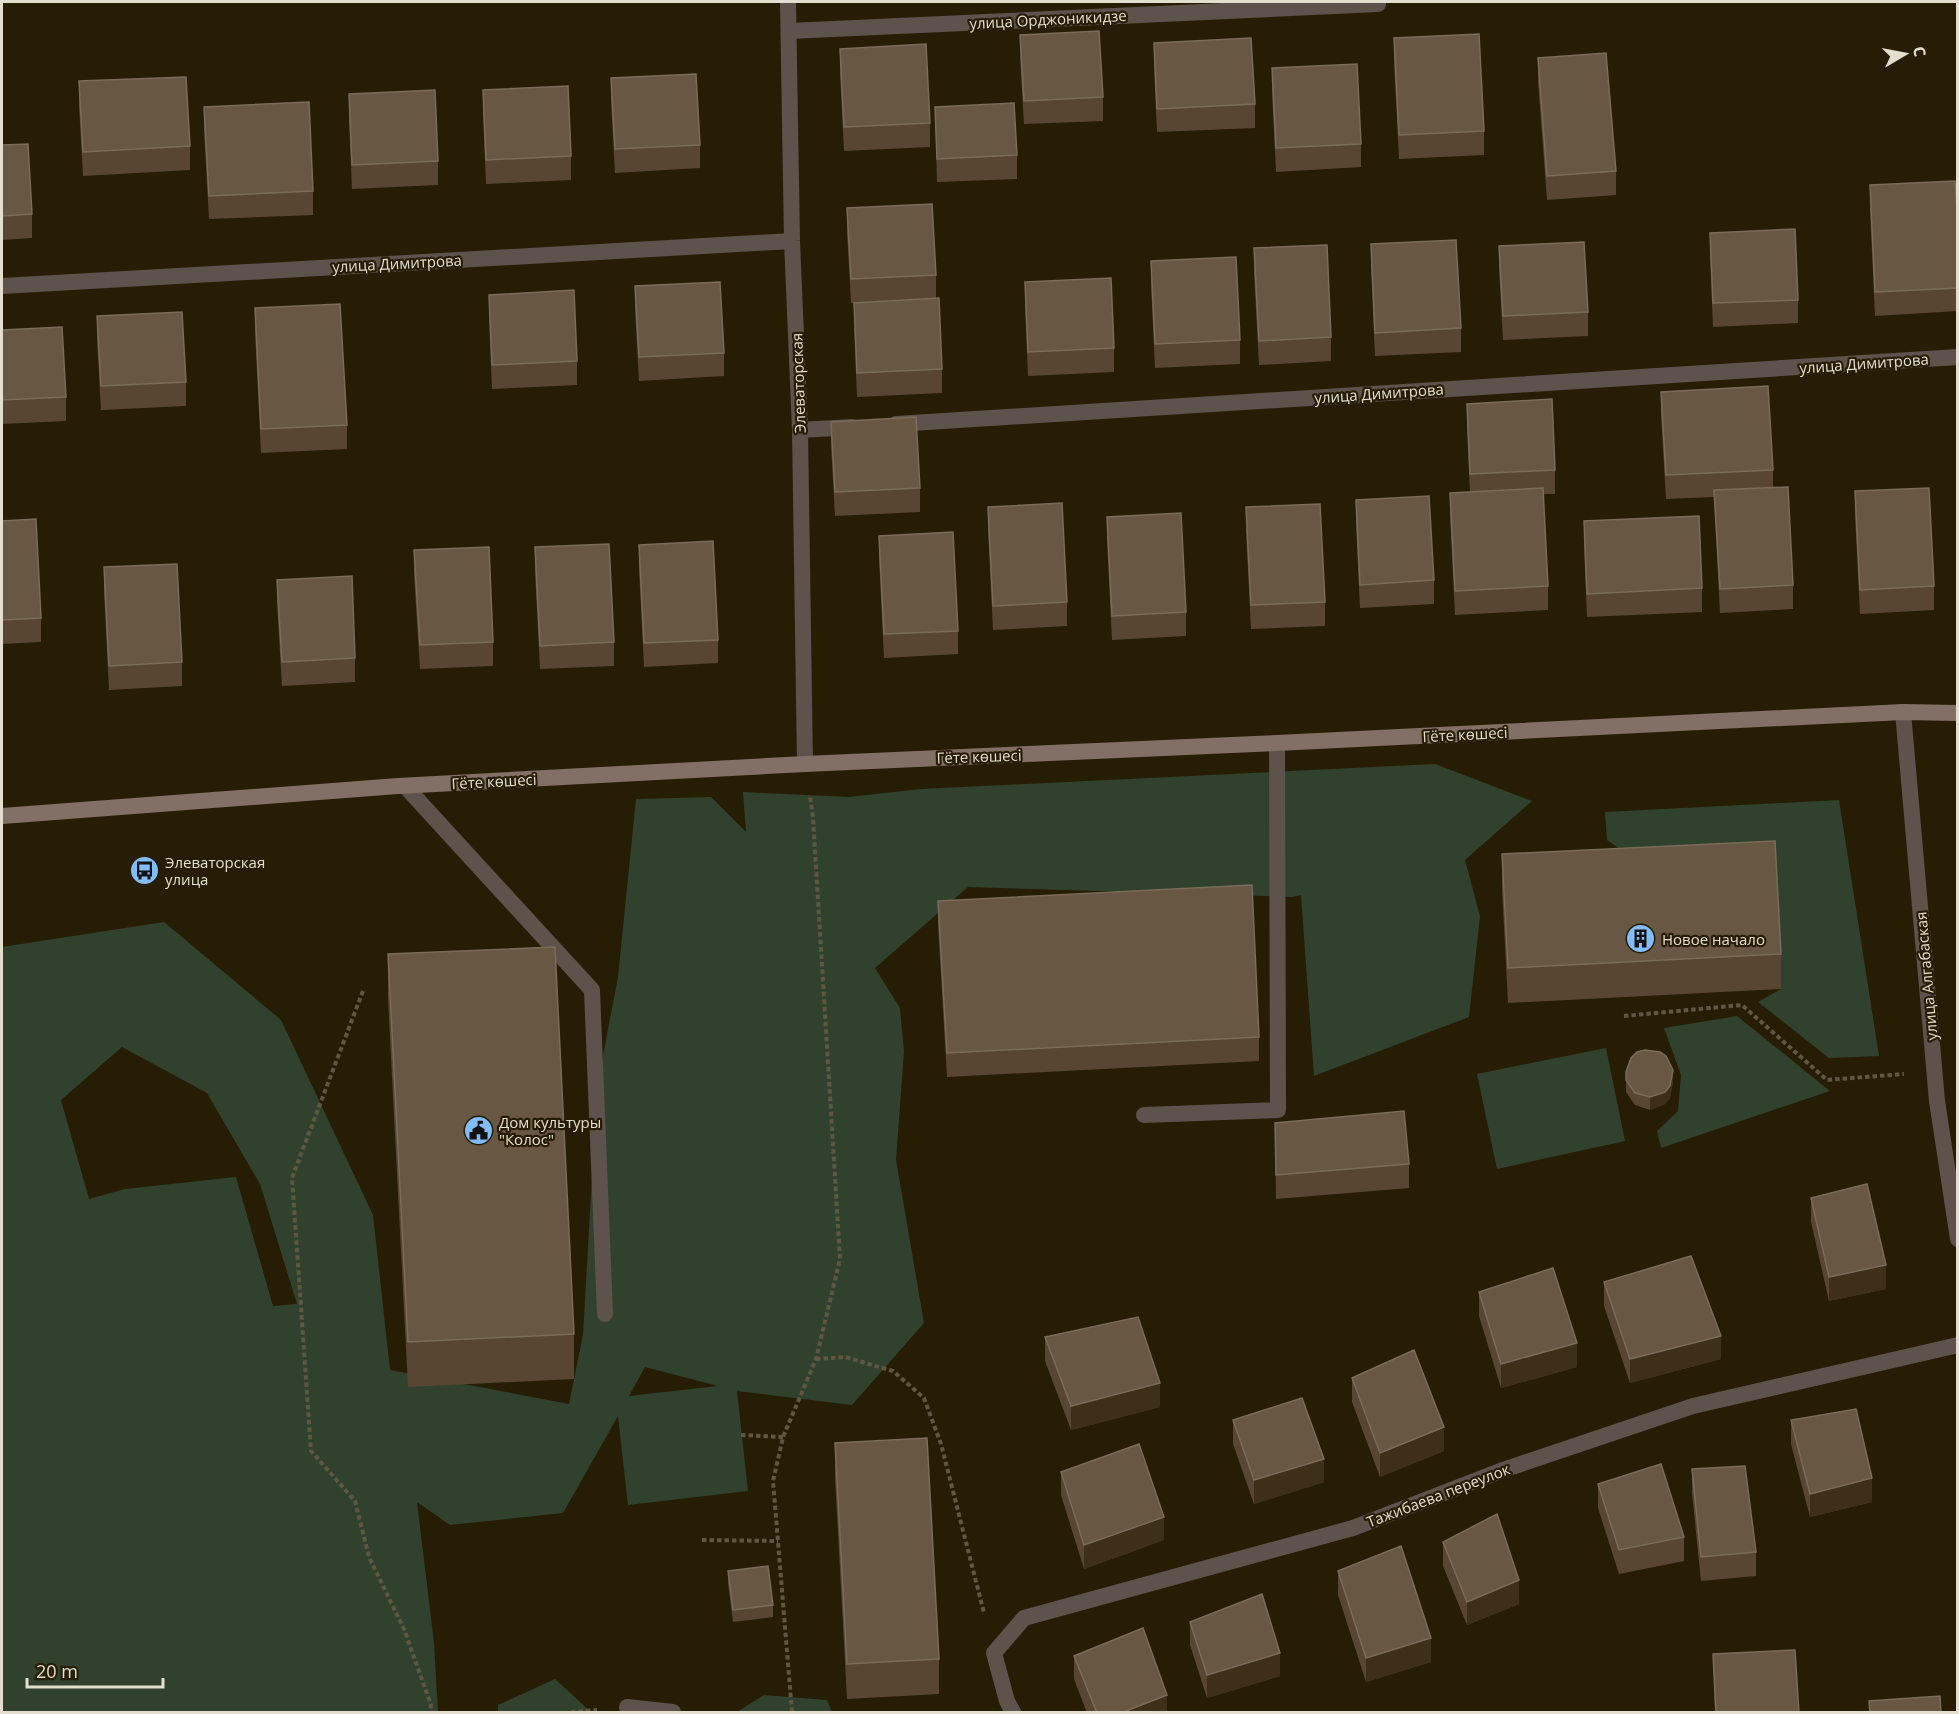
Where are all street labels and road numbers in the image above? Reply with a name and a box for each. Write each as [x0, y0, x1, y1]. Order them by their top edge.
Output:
street label: улица Орджоникидзе [969, 5, 1127, 33]
street label: улица Димитрова [332, 250, 462, 276]
street label: Элеваторская [786, 333, 810, 433]
street label: улица Димитрова [1799, 348, 1929, 378]
street label: улица Димитрова [1314, 378, 1444, 408]
street label: Гёте көшесі [1422, 722, 1508, 746]
street label: Гёте көшесі [936, 745, 1022, 767]
street label: Гёте көшесі [451, 769, 537, 793]
street label: улица Алгабаская [1910, 911, 1942, 1041]
street label: Тажибаева переулок [1364, 1458, 1513, 1532]

